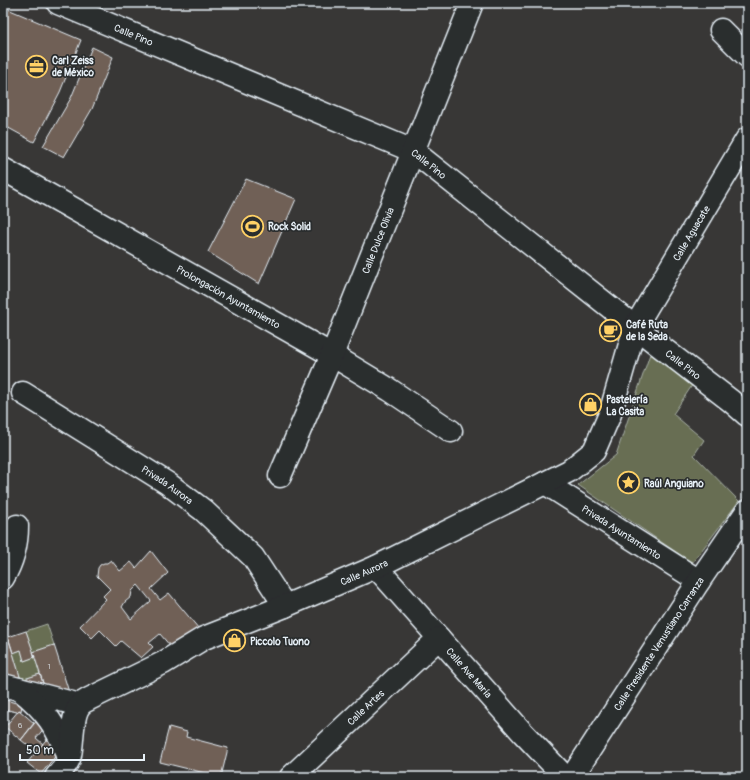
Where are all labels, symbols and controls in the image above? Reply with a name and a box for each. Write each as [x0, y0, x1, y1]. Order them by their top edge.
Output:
street label: Calle Pino [112, 22, 155, 49]
office icon: Carl Zeiss de México [24, 53, 50, 79]
place label: Carl Zeiss de México [52, 55, 94, 79]
street label: Calle Pino [408, 147, 449, 182]
street label: Calle Aguacate [671, 204, 713, 263]
street label: Calle Dulce Olivia [360, 206, 397, 276]
sports icon: Rock Solid [240, 213, 266, 239]
place label: Rock Solid [268, 221, 311, 233]
street label: Prolongación Ayuntamiento [174, 263, 283, 332]
cafe icon: Café Ruta de la Seda [598, 317, 624, 343]
place label: Café Ruta de la Seda [626, 319, 668, 343]
street label: Calle Pino [663, 348, 703, 383]
shop icon: Pastelería La Casita [578, 392, 604, 418]
place label: Pastelería La Casita [606, 394, 648, 418]
street label: Privada Aurora [139, 463, 195, 508]
place icon: Raúl Anguiano [616, 470, 642, 496]
place label: Raúl Anguiano [644, 478, 704, 490]
street label: Privada Ayuntamiento [579, 503, 664, 563]
street label: Calle Aurora [339, 557, 390, 589]
street label: Calle Presidente Venustiano Carranza [612, 575, 707, 713]
shop icon: Piccolo Tuono [222, 628, 248, 654]
place label: Piccolo Tuono [250, 636, 310, 648]
street label: Calle Ave María [443, 646, 494, 701]
house number: 1 [47, 662, 51, 671]
street label: Calle Artes [345, 687, 387, 728]
house number: 6 [18, 721, 23, 730]
scale bar [20, 736, 144, 762]
text: 50 m [26, 743, 54, 758]

